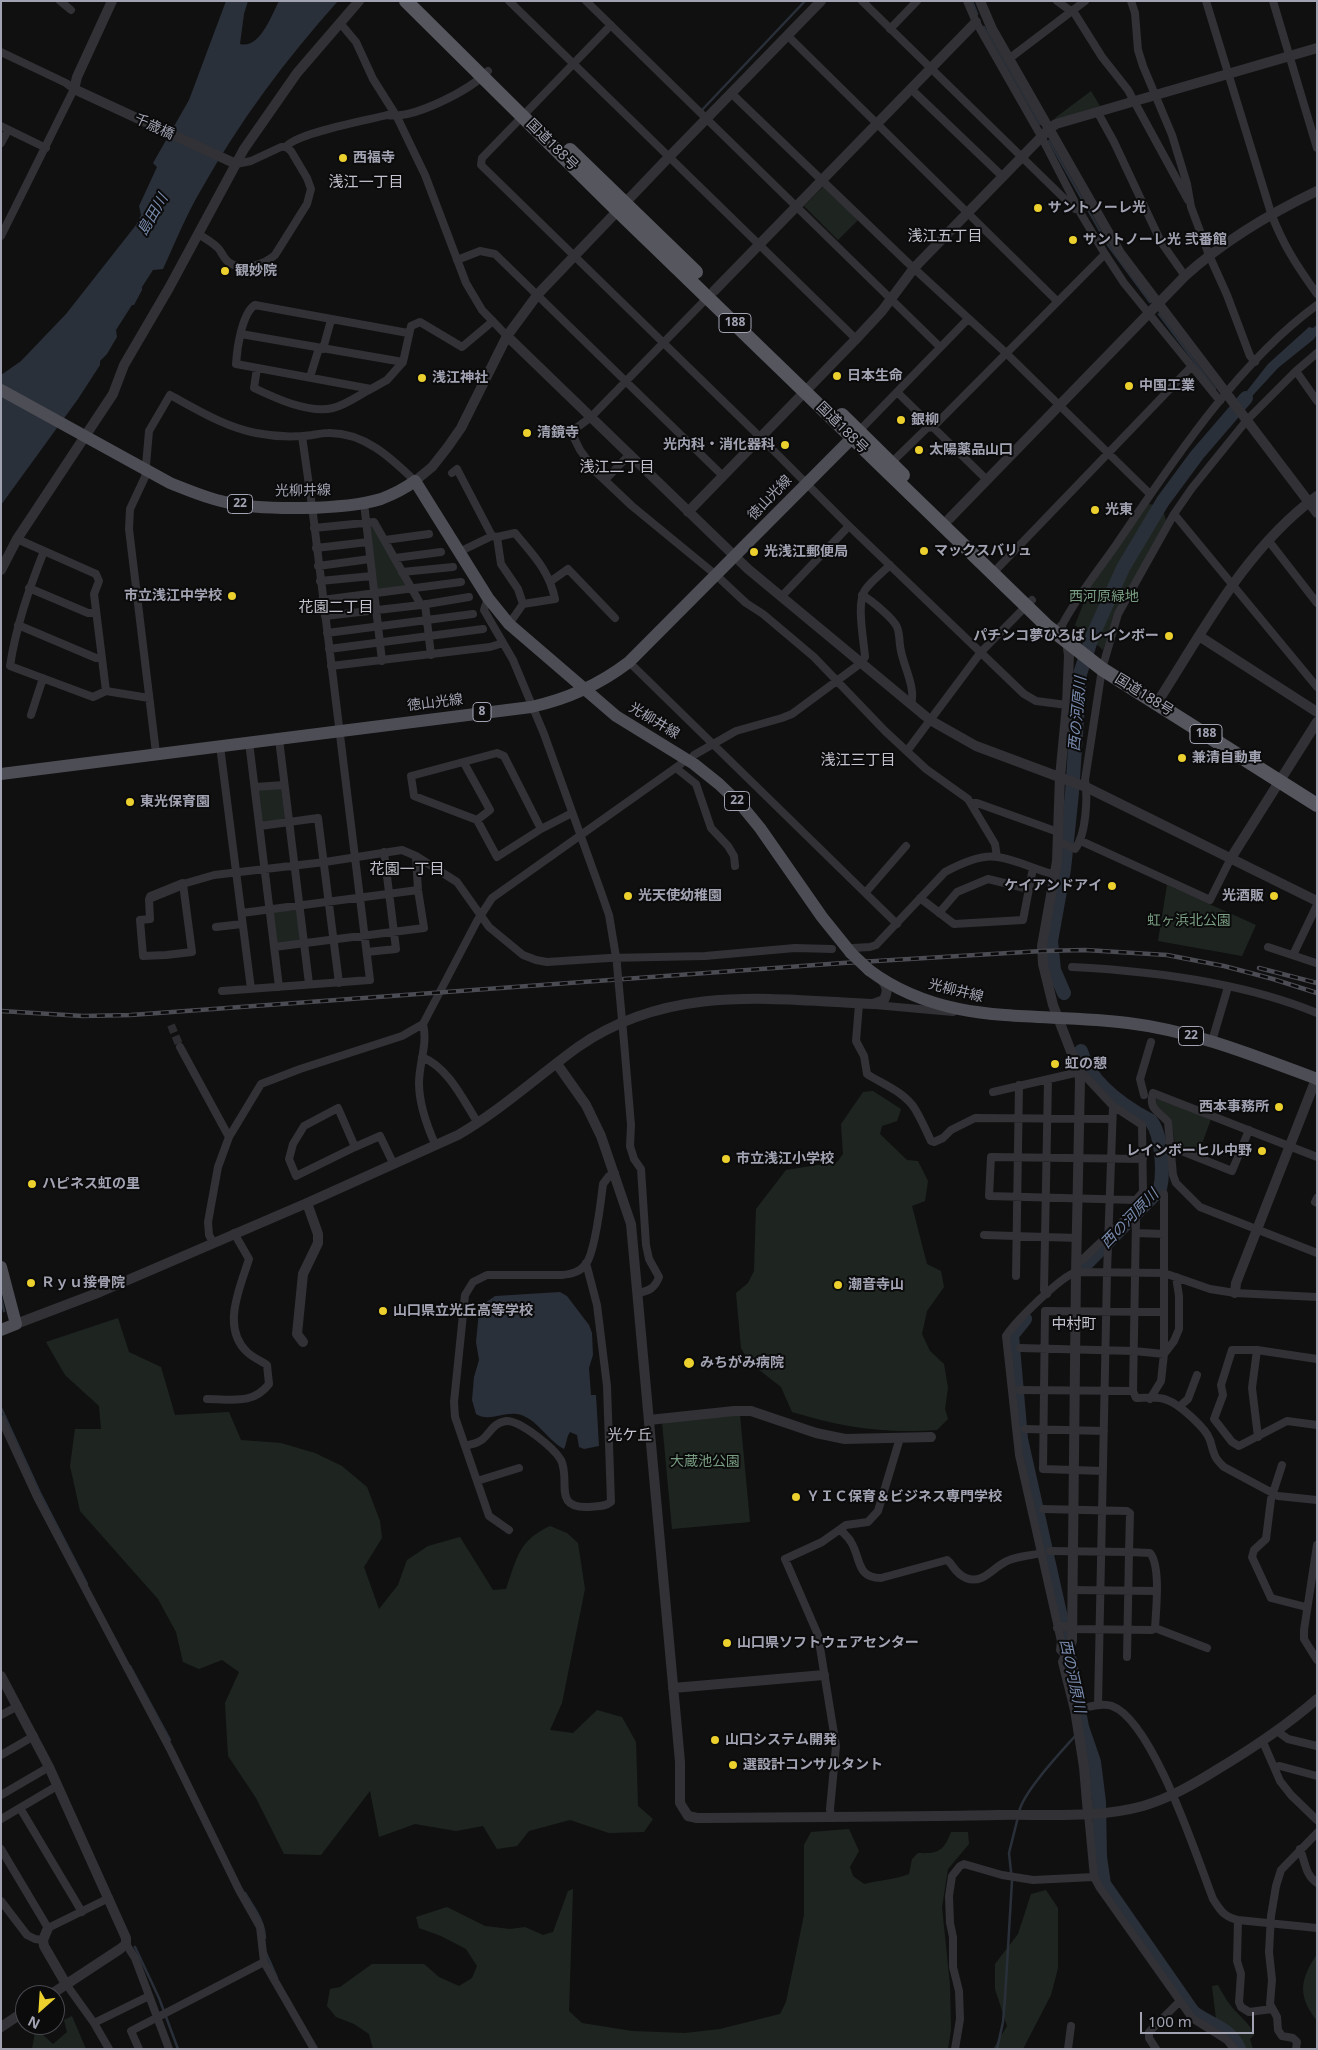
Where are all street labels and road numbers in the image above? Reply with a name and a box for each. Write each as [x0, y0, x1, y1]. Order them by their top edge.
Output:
street label: 千歳橋 [131, 111, 177, 143]
street label: 国道188号 [523, 116, 581, 174]
road number: 188 [719, 314, 751, 332]
street label: 国道188号 [813, 399, 871, 457]
street label: 徳山光線 [745, 472, 795, 524]
street label: 光柳井線 [275, 482, 331, 500]
road number: 22 [228, 494, 252, 514]
street label: 国道188号 [1112, 670, 1176, 720]
street label: 徳山光線 [406, 691, 464, 715]
street label: 光柳井線 [626, 699, 682, 743]
road number: 8 [473, 702, 491, 722]
road number: 188 [1190, 724, 1222, 744]
road number: 22 [724, 791, 750, 810]
street label: 光柳井線 [927, 976, 985, 1006]
road number: 22 [1178, 1026, 1204, 1046]

